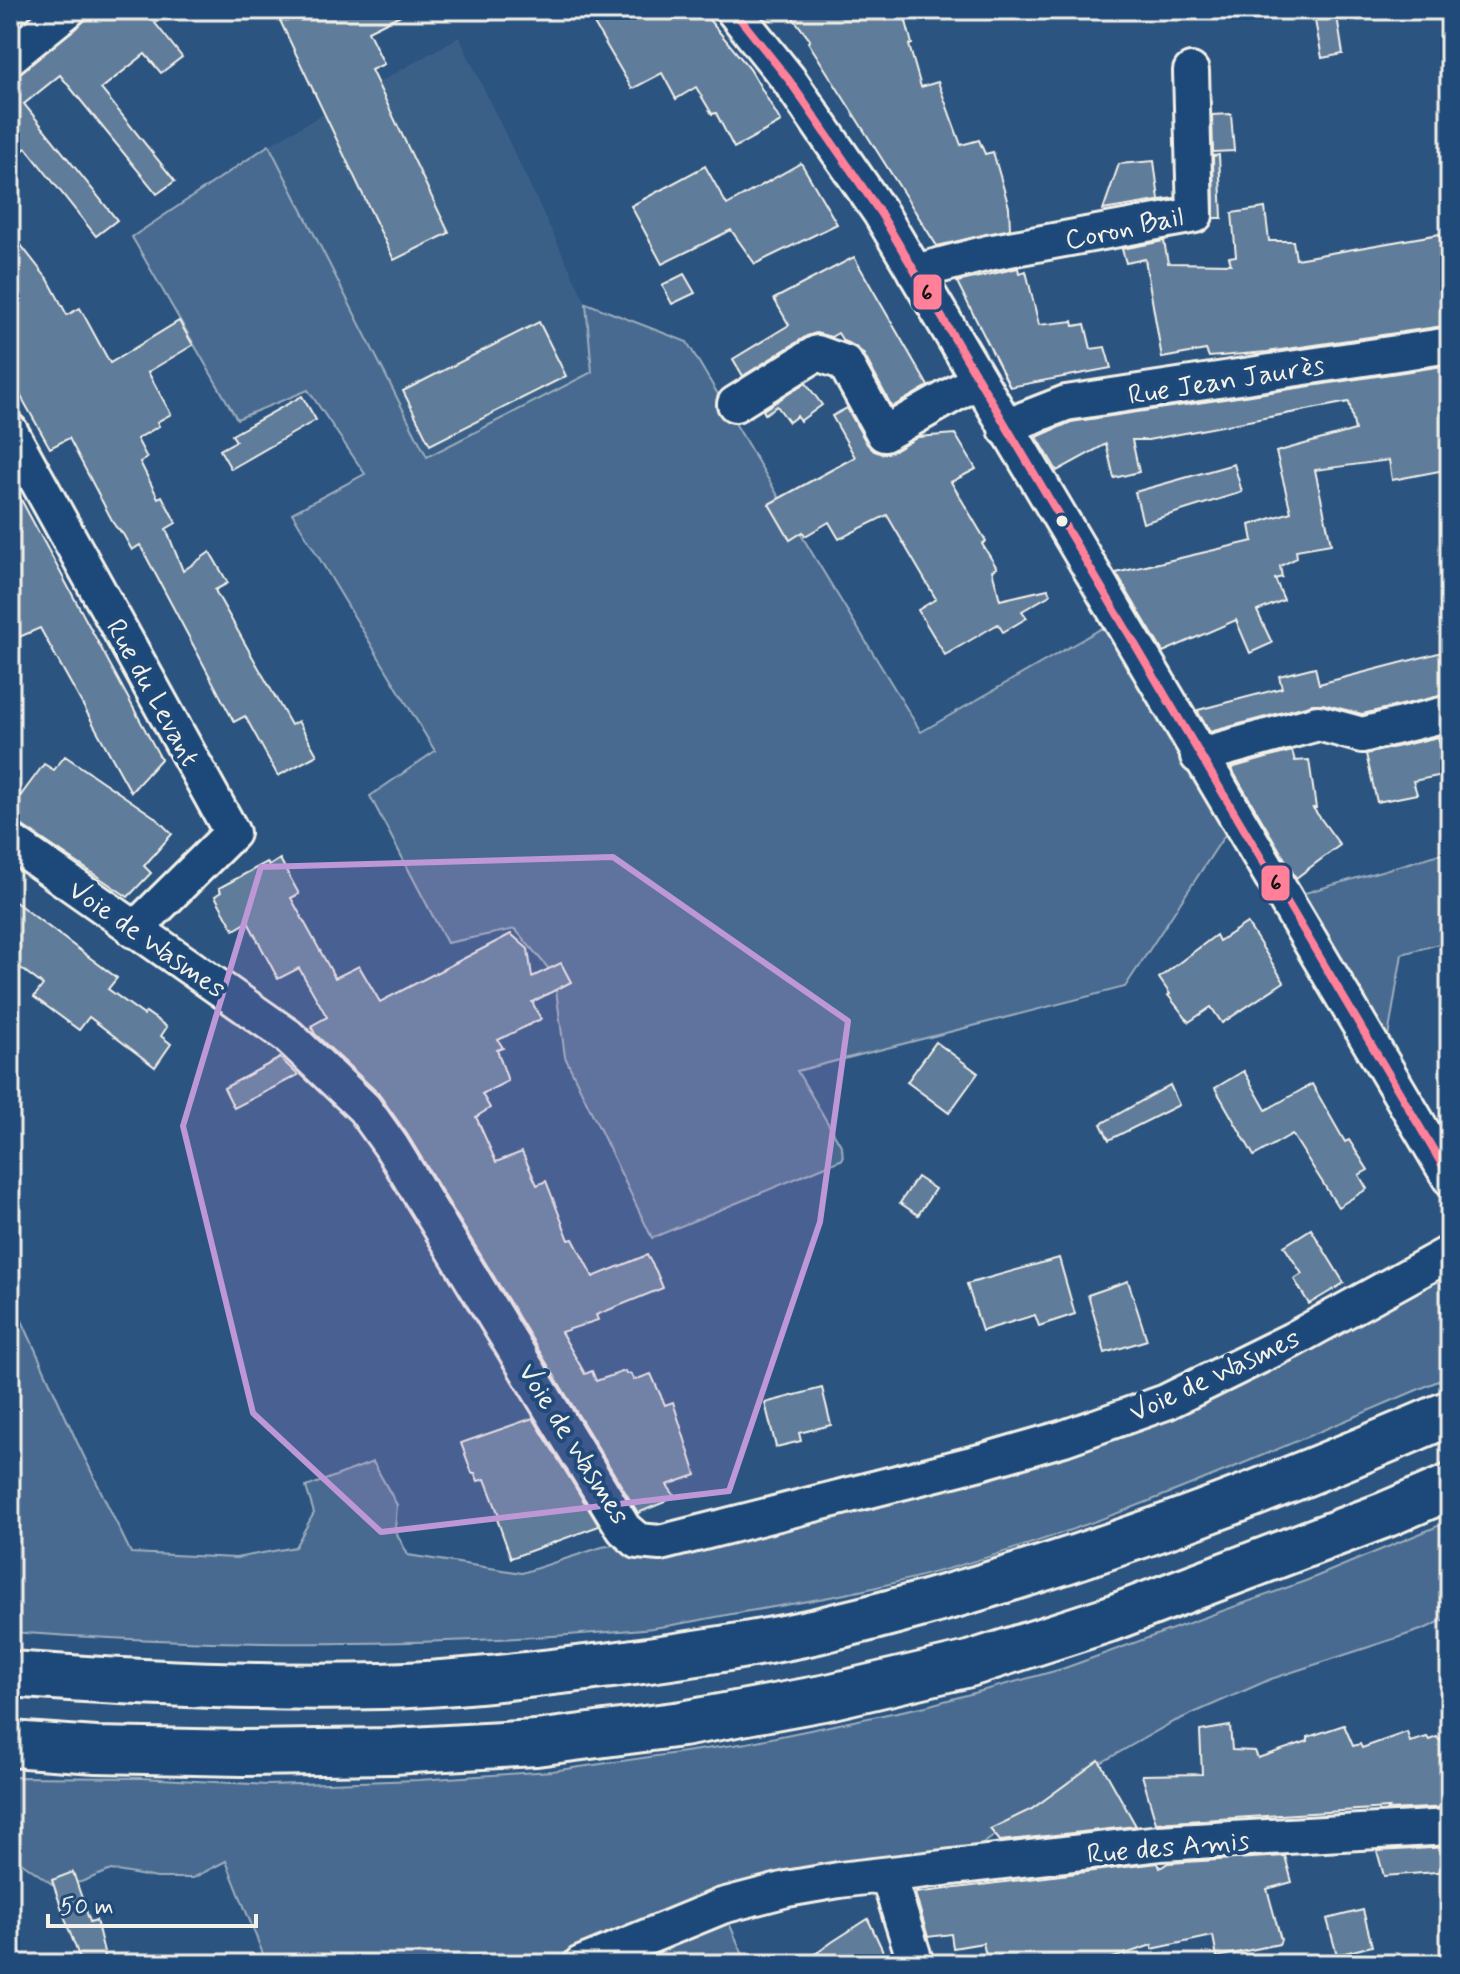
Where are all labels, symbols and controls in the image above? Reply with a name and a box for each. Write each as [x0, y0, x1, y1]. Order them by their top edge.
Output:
street label: Coron Bail [1062, 199, 1187, 260]
line badge: 6 [912, 273, 943, 311]
text: 6 [921, 280, 933, 308]
street label: Rue Jean Jaurès [1126, 348, 1327, 415]
unlabelled marker [1054, 513, 1070, 529]
street label: Rue du Levant [96, 613, 208, 774]
line badge: 6 [1260, 864, 1291, 902]
text: 6 [1270, 870, 1282, 898]
street label: Voie de Wasmes [61, 872, 233, 1008]
street label: Voie de Wasmes [1124, 1321, 1306, 1432]
street label: Voie de Wasmes [508, 1356, 637, 1532]
street label: Rue des Amis [1086, 1823, 1251, 1874]
scale bar [48, 1878, 256, 1928]
text: 50 m [60, 1892, 114, 1923]

